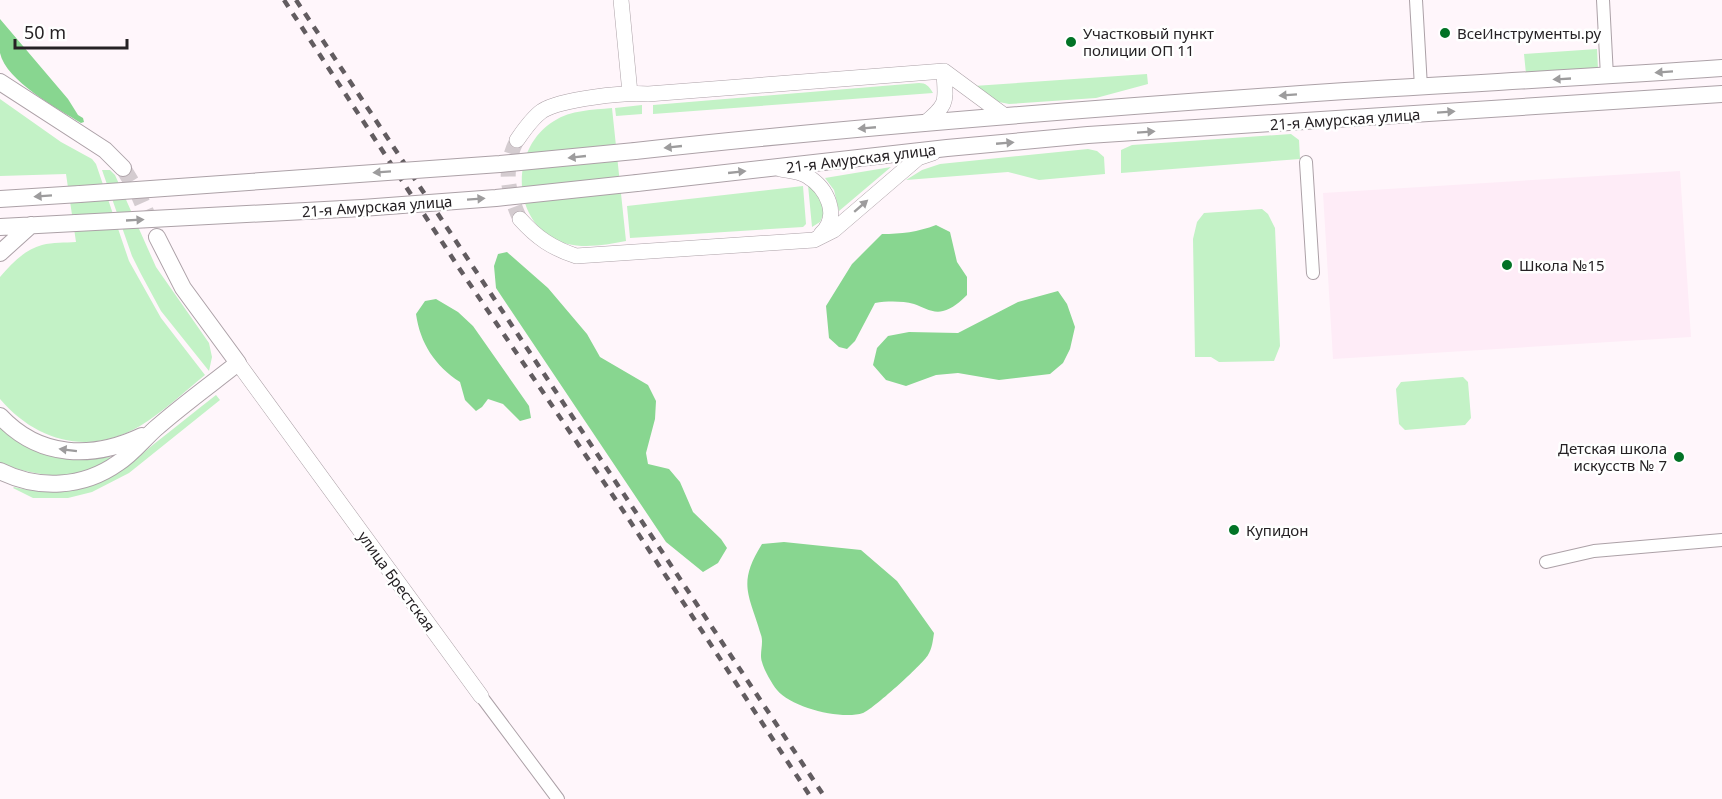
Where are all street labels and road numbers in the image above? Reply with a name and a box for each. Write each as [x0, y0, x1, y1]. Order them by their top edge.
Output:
street label: 21-я Амурская улица [1269, 104, 1421, 134]
street label: 21-я Амурская улица [785, 139, 937, 177]
street label: 21-я Амурская улица [301, 191, 453, 221]
street label: улица Брестская [354, 527, 440, 635]

